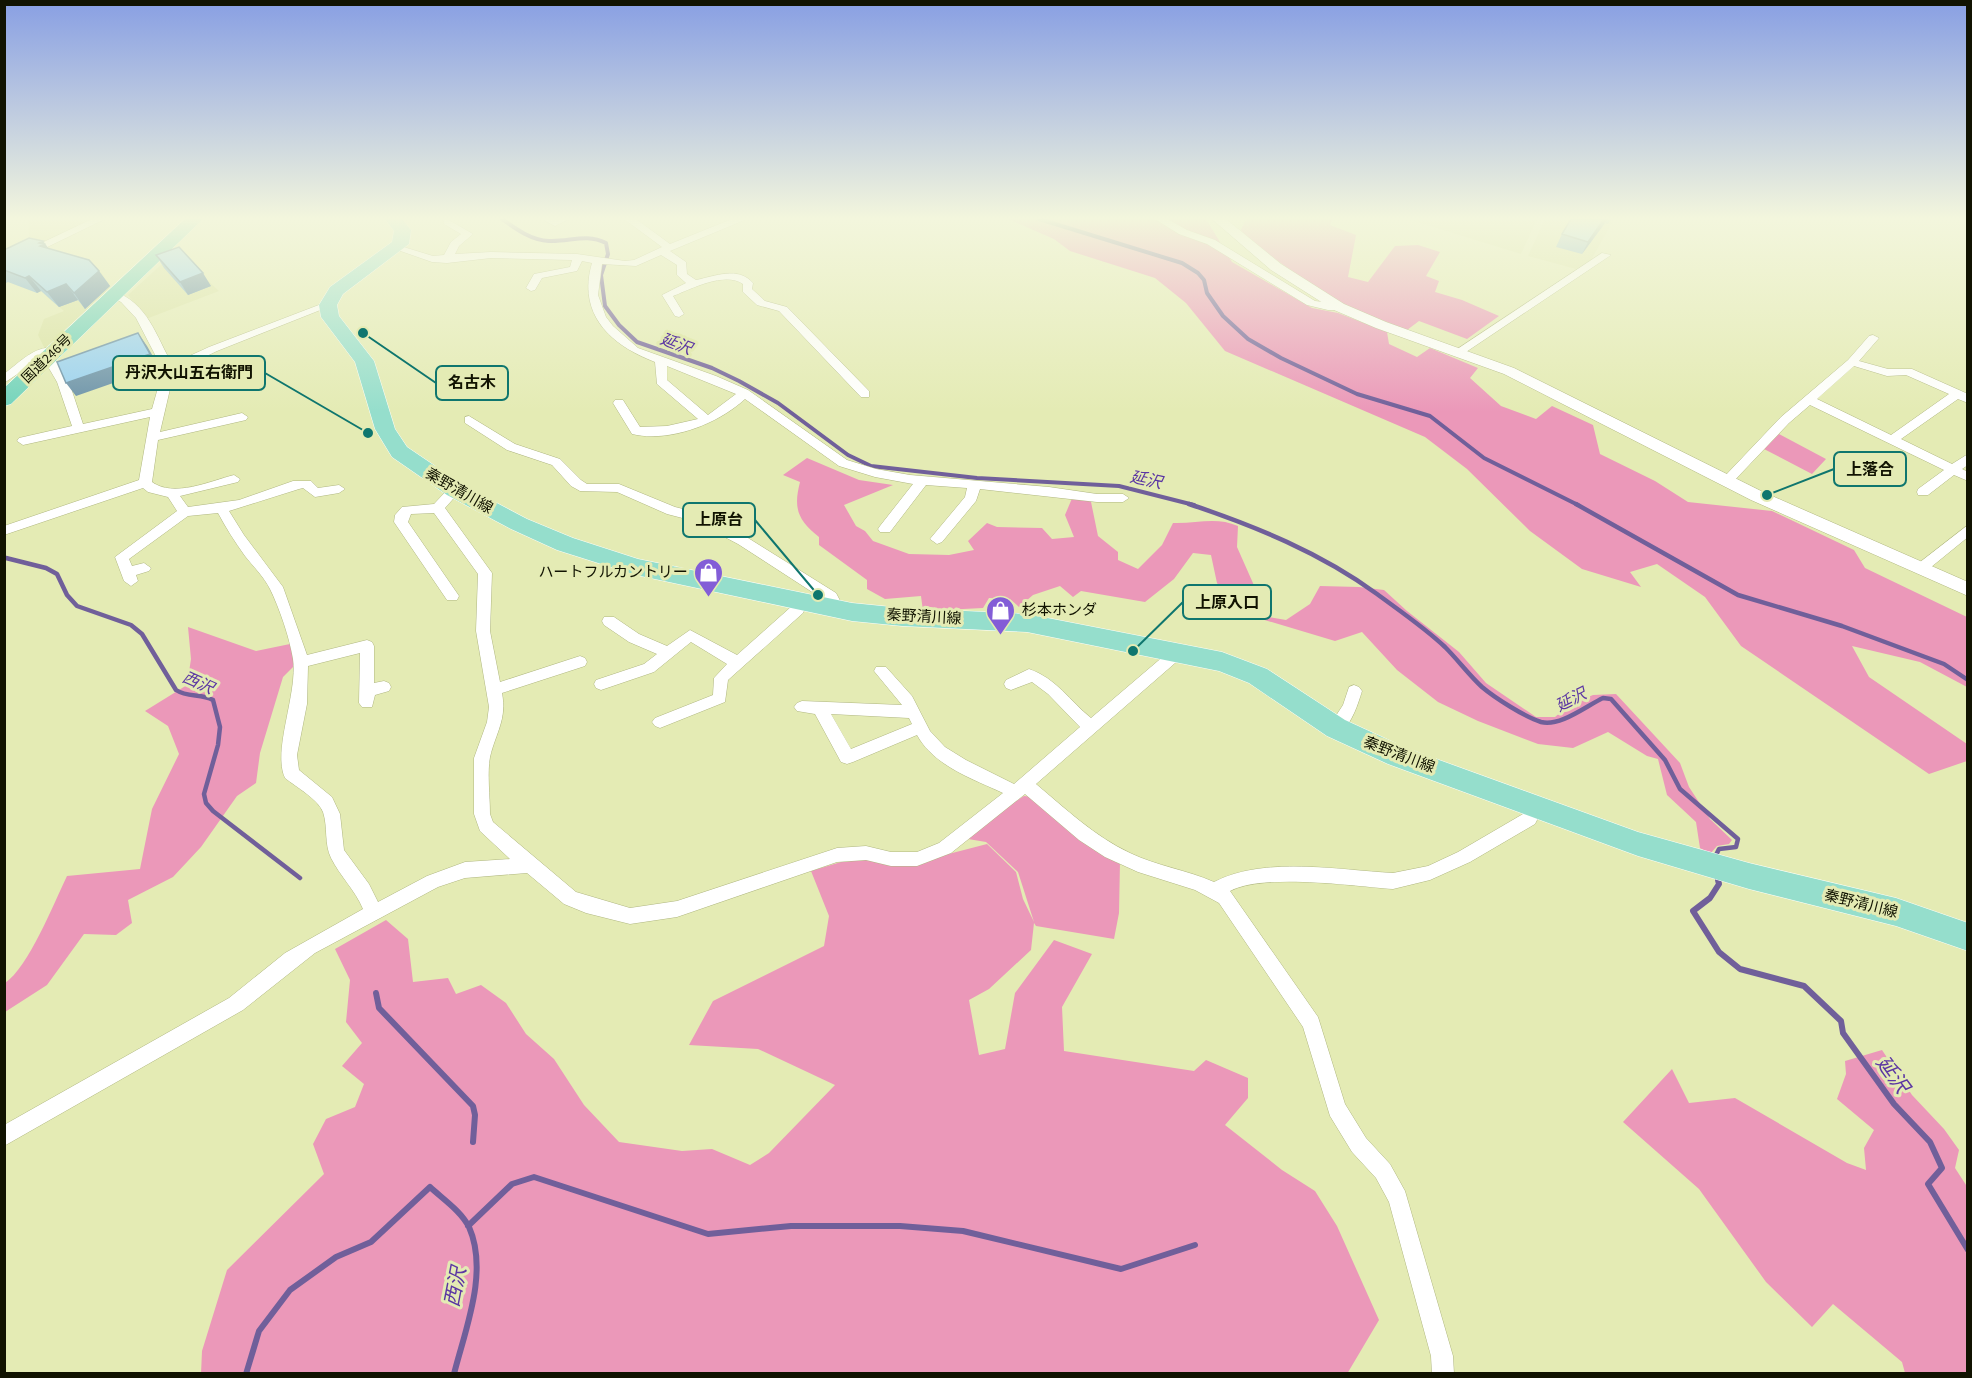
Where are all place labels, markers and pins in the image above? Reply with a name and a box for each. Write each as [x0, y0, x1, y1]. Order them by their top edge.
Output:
callout: 丹沢大山五右衛門 [113, 356, 265, 390]
callout: 名古木 [436, 366, 508, 400]
callout: 上落合 [1834, 452, 1906, 486]
callout: 上原台 [683, 503, 755, 537]
shop icon: ハートフルカントリー [693, 556, 725, 598]
place label: ハートフルカントリー [538, 562, 688, 583]
callout: 上原入口 [1183, 585, 1271, 619]
shop icon: 杉本ホンダ [985, 594, 1017, 636]
place label: 杉本ホンダ [1022, 600, 1097, 621]

